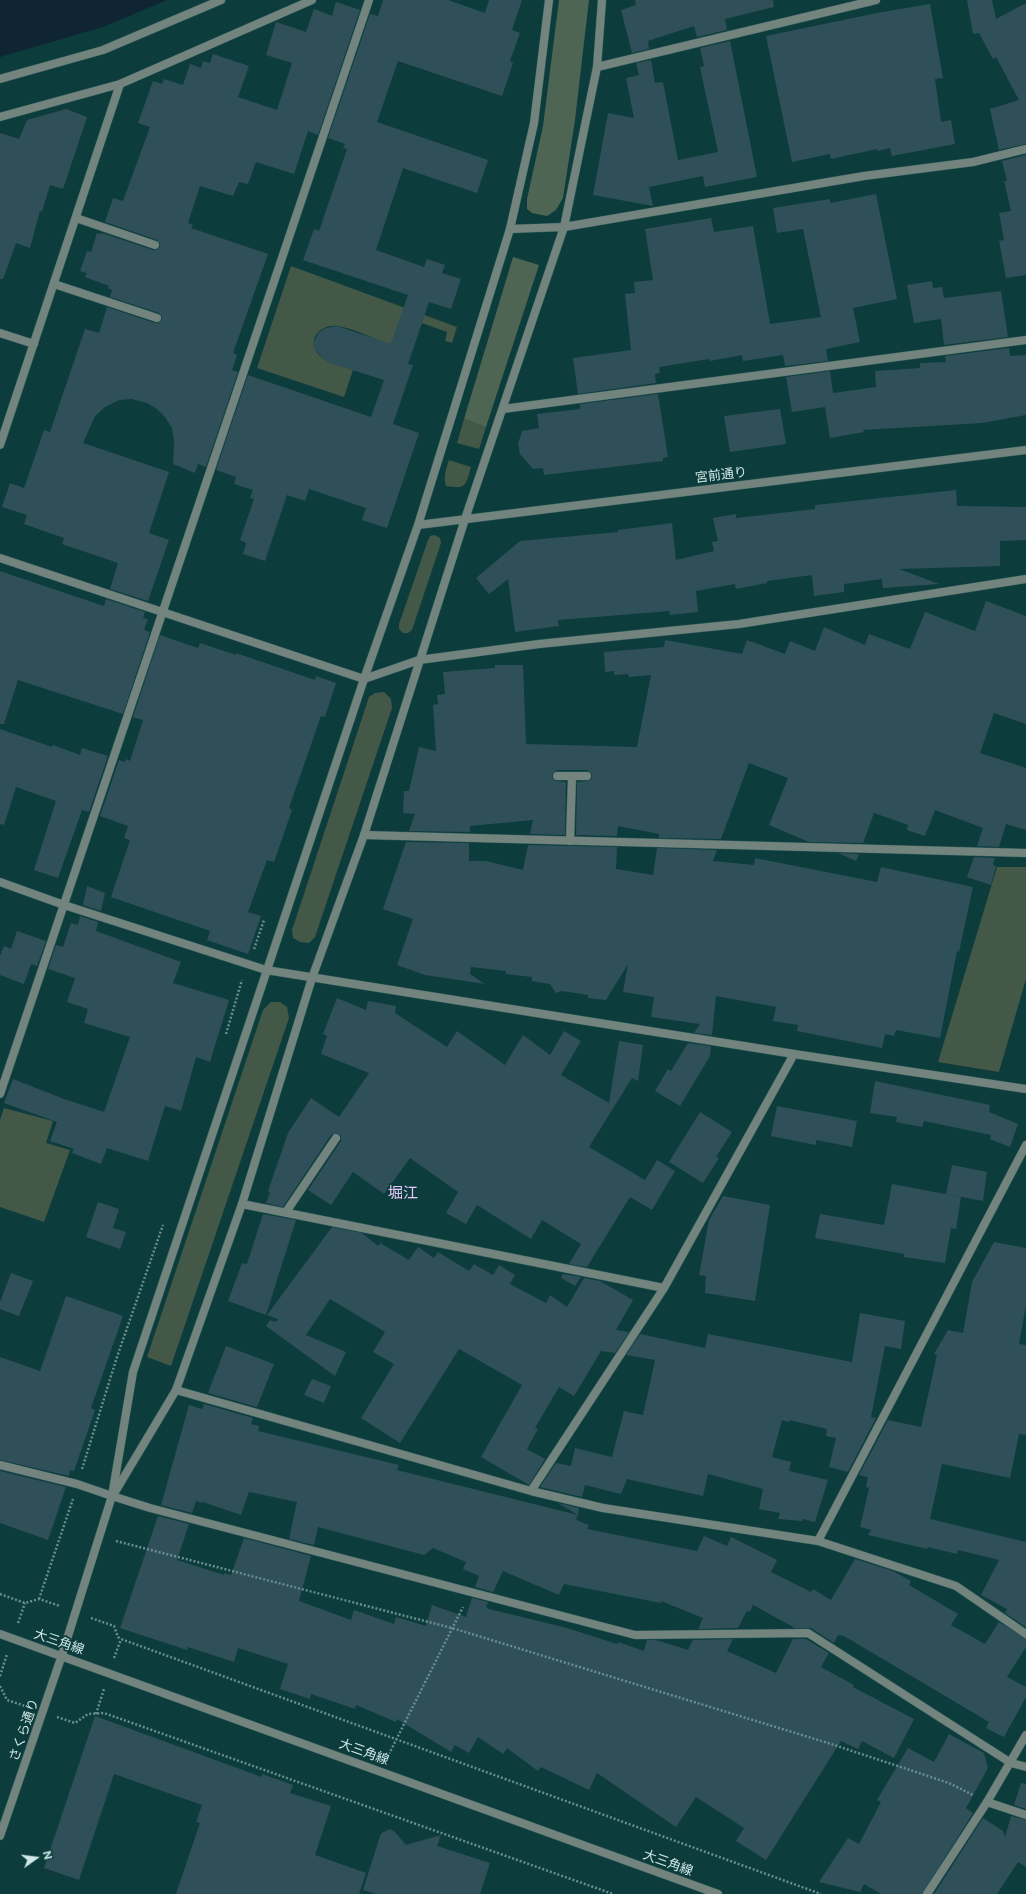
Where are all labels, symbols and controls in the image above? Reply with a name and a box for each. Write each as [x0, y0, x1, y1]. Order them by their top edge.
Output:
street label: 宮前通り [694, 464, 748, 486]
district label: 堀江 [388, 1184, 418, 1202]
street label: 大三角線 [32, 1626, 86, 1658]
street label: さくら通り [6, 1697, 42, 1763]
street label: 大三角線 [337, 1736, 391, 1768]
north arrow [16, 1838, 56, 1878]
street label: 大三角線 [641, 1847, 695, 1879]
text: N [41, 1849, 55, 1861]

